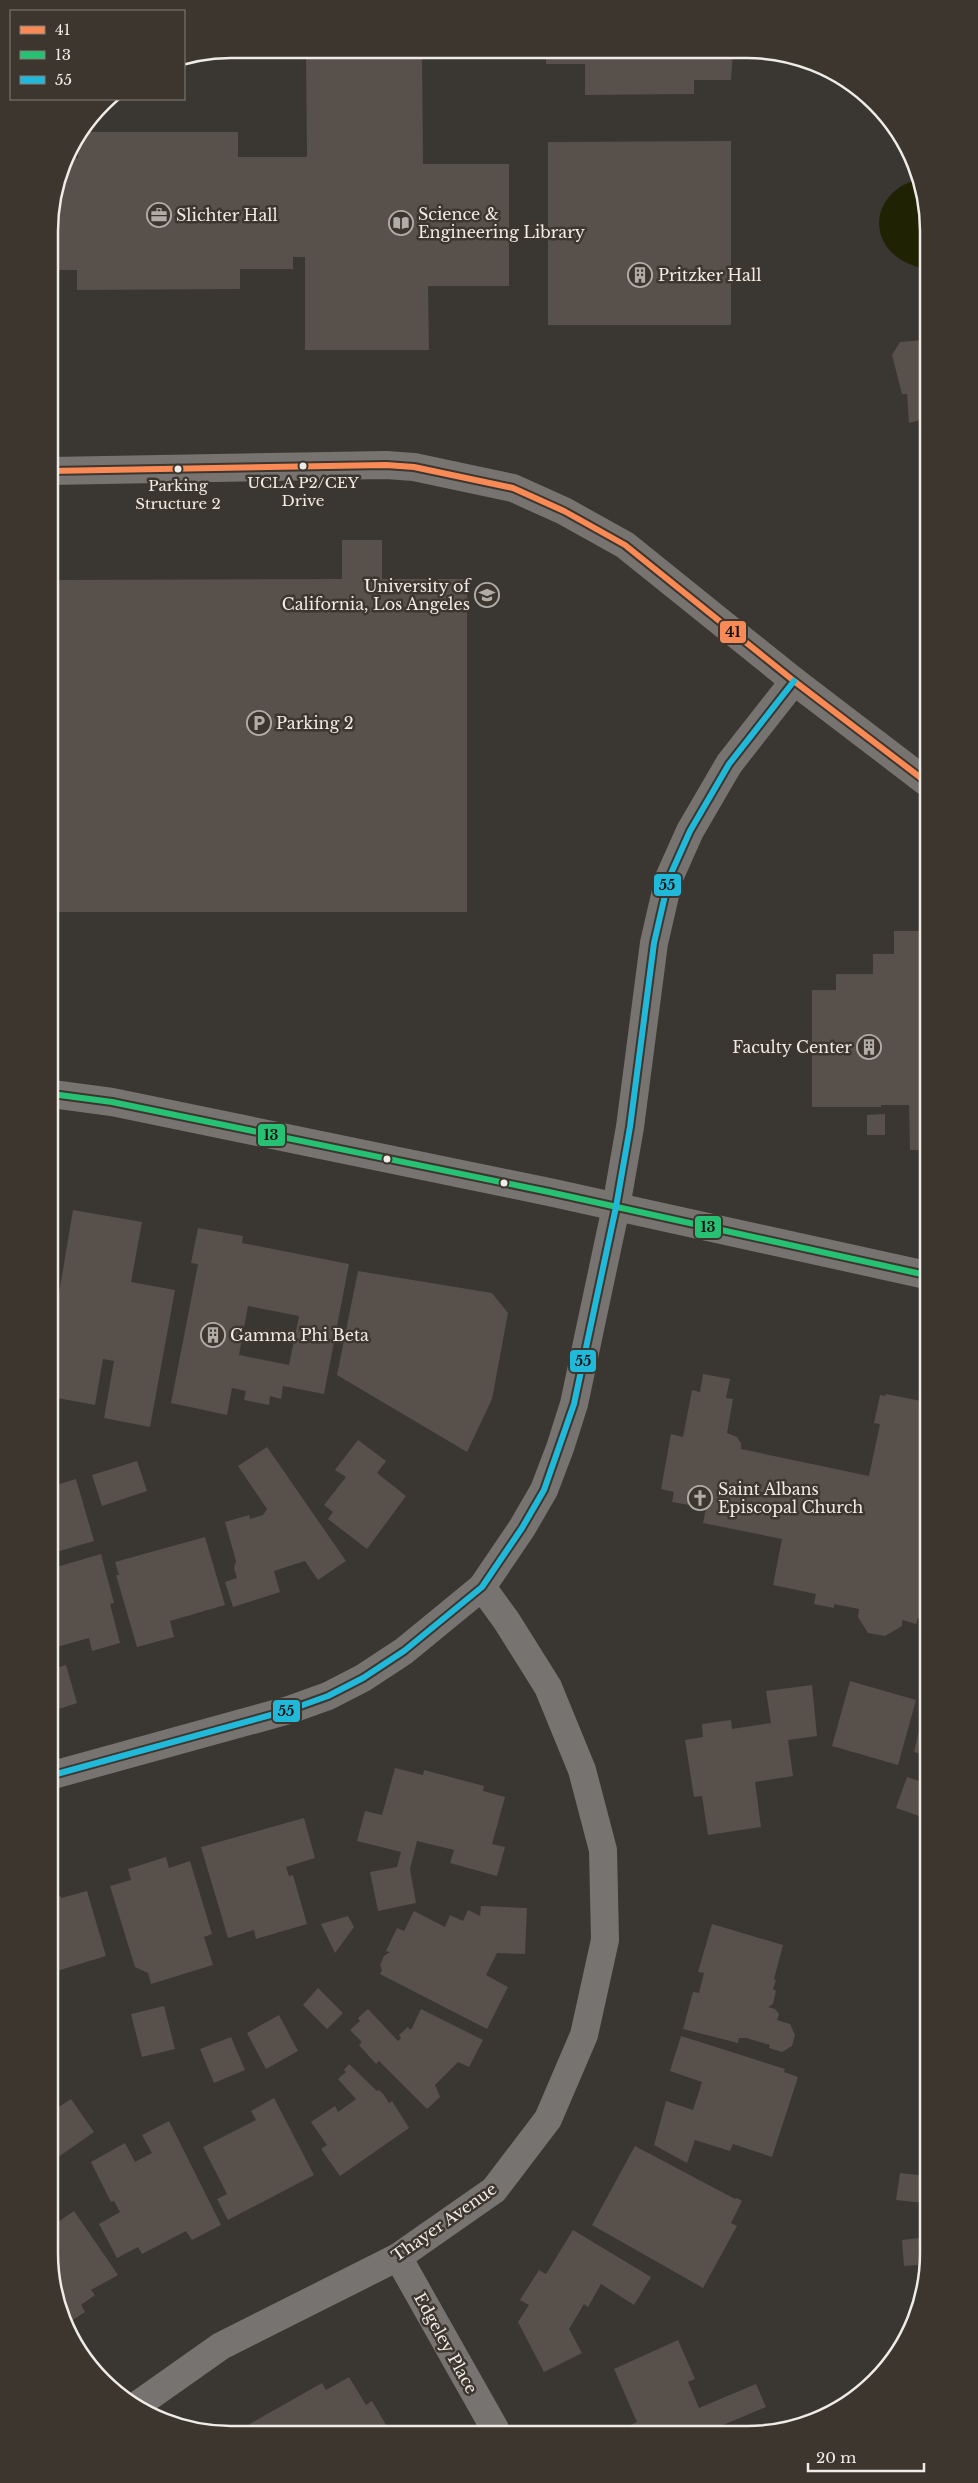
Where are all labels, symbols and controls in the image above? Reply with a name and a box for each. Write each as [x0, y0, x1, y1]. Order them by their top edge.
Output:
legend [10, 10, 185, 100]
text: 41 [55, 20, 70, 39]
text: 13 [55, 45, 71, 64]
text: 55 [55, 70, 72, 89]
office icon: Slichter Hall [146, 202, 172, 228]
place label: Science & Engineering Library [418, 204, 586, 242]
place label: Slichter Hall [176, 205, 278, 225]
library icon: Science & Engineering Library [388, 210, 414, 236]
building icon: Pritzker Hall [627, 262, 653, 288]
place label: Pritzker Hall [658, 265, 761, 285]
marker: UCLA P2/CEY Drive [298, 461, 308, 471]
marker: Parking Structure 2 [173, 464, 183, 474]
place label: UCLA P2/CEY Drive [247, 473, 360, 510]
place label: Parking Structure 2 [135, 476, 221, 513]
place label: University of California, Los Angeles [282, 576, 472, 614]
school or university icon: University of California, Los Angeles [474, 582, 500, 608]
line badge: 41 [719, 620, 747, 644]
text: 41 [725, 623, 741, 641]
parking icon: Parking 2 [246, 710, 272, 736]
place label: Parking 2 [276, 713, 354, 733]
line badge: 55 [653, 873, 682, 897]
text: 55 [659, 876, 675, 894]
building icon: Faculty Center [856, 1034, 882, 1060]
place label: Faculty Center [732, 1037, 852, 1057]
line badge: 13 [257, 1123, 286, 1147]
text: 13 [263, 1126, 279, 1144]
unlabelled marker [382, 1154, 392, 1164]
unlabelled marker [499, 1178, 509, 1188]
line badge: 13 [694, 1215, 722, 1239]
text: 13 [700, 1218, 716, 1236]
building icon: Gamma Phi Beta [200, 1322, 226, 1348]
place label: Gamma Phi Beta [230, 1325, 369, 1345]
line badge: 55 [569, 1349, 597, 1373]
text: 55 [575, 1352, 591, 1370]
place label: Saint Albans Episcopal Church [718, 1479, 863, 1517]
church icon: Saint Albans Episcopal Church [687, 1485, 713, 1511]
line badge: 55 [272, 1699, 301, 1723]
text: 55 [278, 1702, 294, 1720]
street label: Thayer Avenue [388, 2178, 500, 2266]
street label: Edgeley Place [410, 2289, 482, 2397]
scale bar [808, 2440, 924, 2472]
text: 20 m [816, 2448, 856, 2467]

